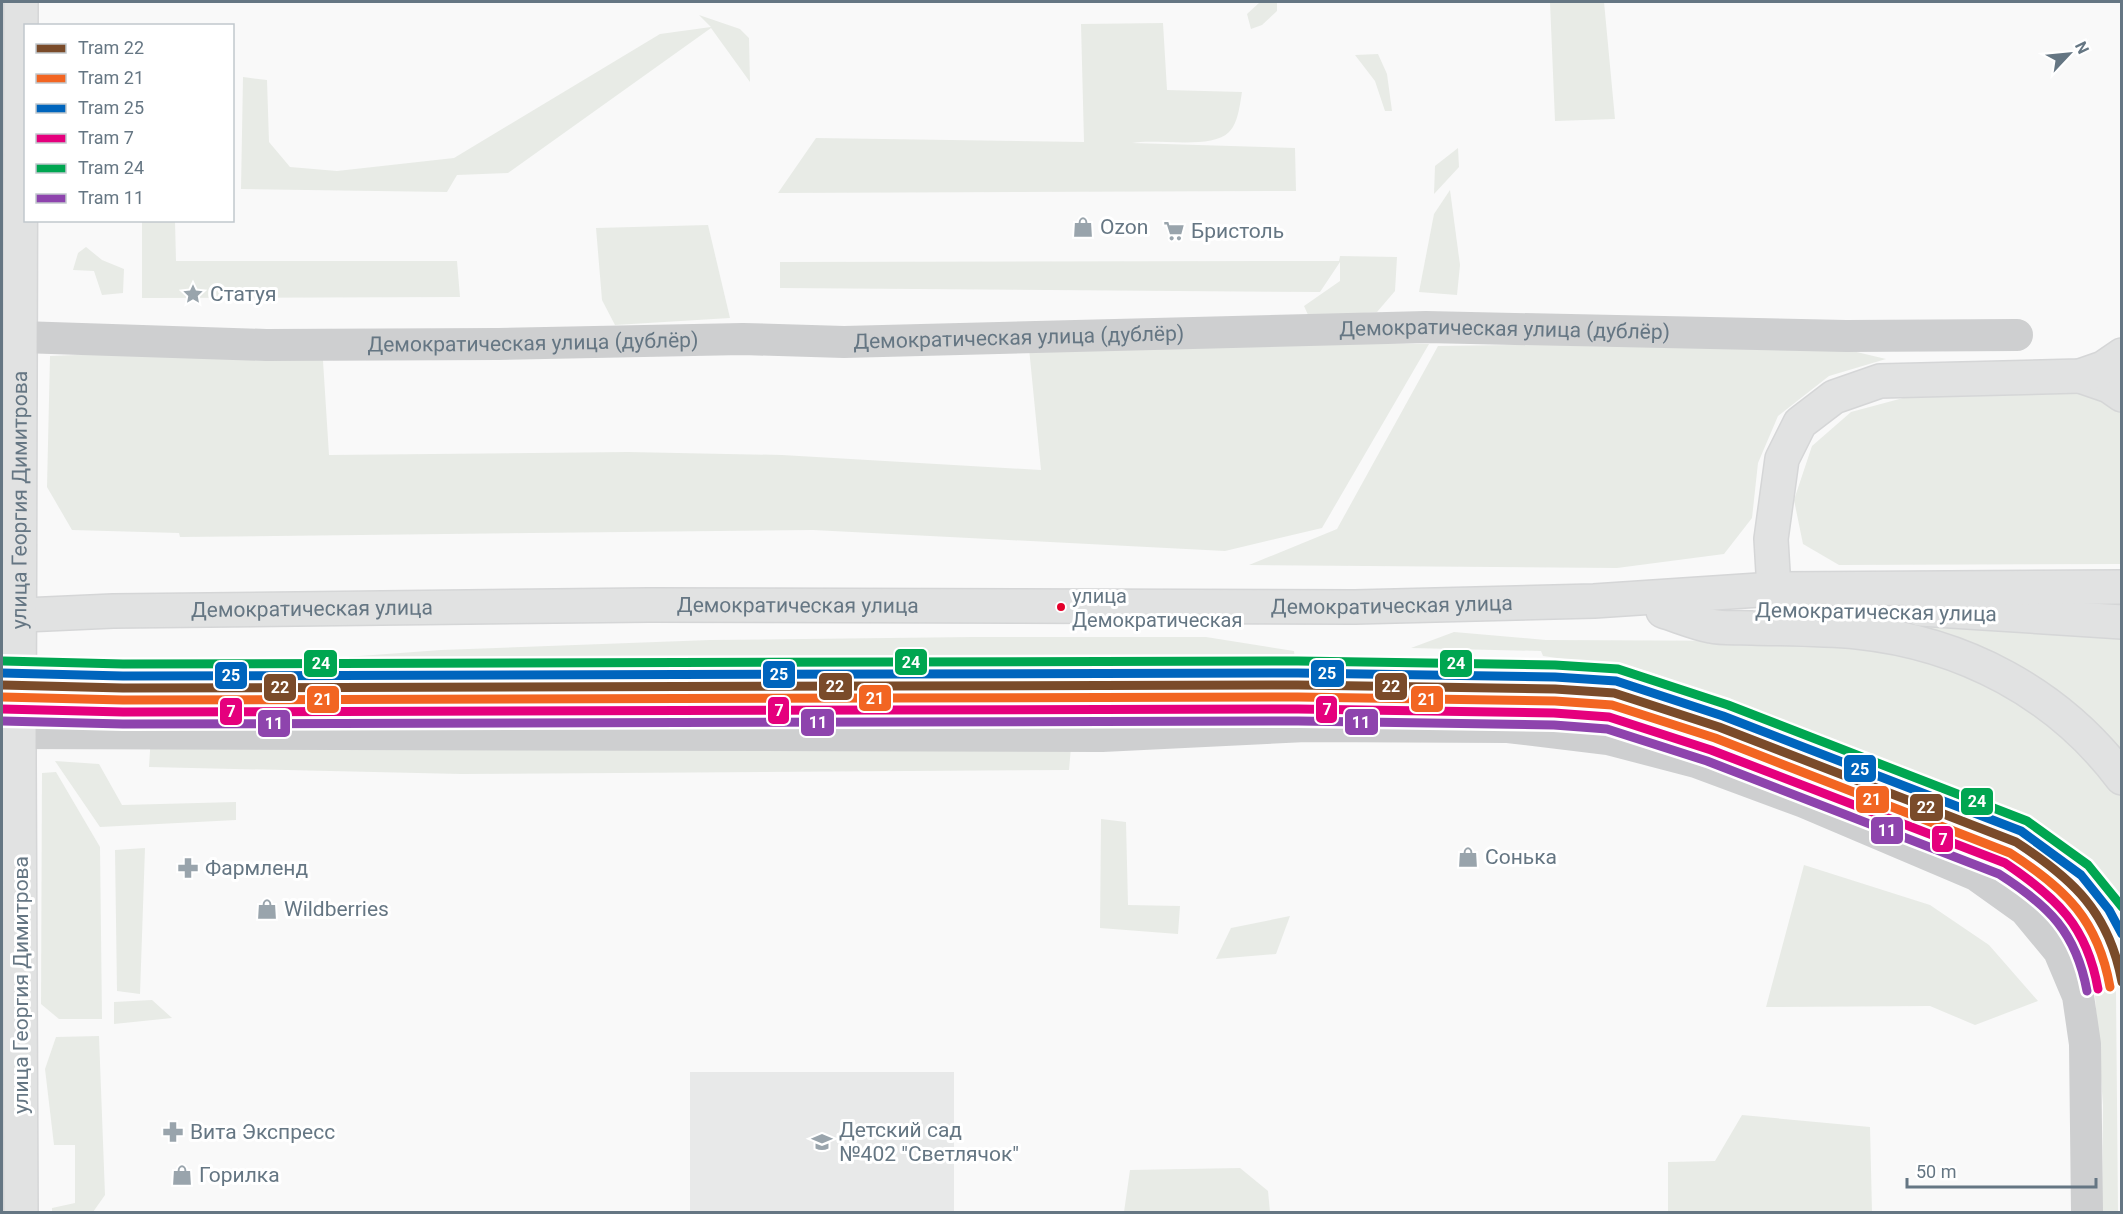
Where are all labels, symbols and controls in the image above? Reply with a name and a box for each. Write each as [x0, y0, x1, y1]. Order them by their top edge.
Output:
legend [24, 24, 234, 222]
north arrow [2039, 24, 2099, 84]
text: Tram 22 [78, 37, 144, 58]
text: N [2071, 38, 2093, 57]
text: Tram 21 [78, 67, 144, 88]
text: Tram 25 [78, 97, 144, 118]
text: Tram 7 [78, 127, 134, 148]
text: Tram 24 [78, 157, 144, 178]
text: Tram 11 [78, 187, 144, 208]
shop icon: Ozon [1071, 215, 1095, 239]
place label: Ozon [1100, 215, 1148, 239]
supermarket icon: Бристоль [1162, 219, 1186, 243]
place label: Бристоль [1191, 219, 1284, 243]
place icon: Статуя [181, 282, 205, 306]
place label: Статуя [210, 282, 277, 306]
street label: Демократическая улица (дублёр) [1339, 315, 1670, 344]
street label: Демократическая улица (дублёр) [853, 321, 1184, 354]
street label: Демократическая улица (дублёр) [367, 328, 699, 357]
street label: улица Георгия Димитрова [7, 371, 32, 629]
place label: улица Демократическая [1072, 584, 1242, 632]
street label: Демократическая улица [1271, 591, 1513, 619]
street label: Демократическая улица [677, 593, 919, 618]
street label: Демократическая улица [191, 595, 433, 622]
street label: Демократическая улица [1755, 598, 1997, 626]
marker: улица Демократическая [1055, 601, 1067, 613]
line badge: 24 [894, 648, 928, 676]
line badge: 24 [303, 649, 338, 678]
line badge: 24 [1439, 649, 1473, 678]
text: 24 [902, 653, 920, 672]
text: 24 [312, 654, 330, 673]
text: 24 [1447, 654, 1465, 673]
line badge: 25 [1310, 659, 1345, 688]
line badge: 25 [762, 660, 796, 689]
line badge: 25 [214, 661, 248, 690]
text: 25 [1318, 664, 1336, 683]
text: 25 [770, 665, 788, 684]
text: 25 [222, 666, 240, 685]
line badge: 22 [818, 672, 853, 701]
line badge: 22 [1374, 672, 1408, 701]
line badge: 22 [263, 673, 297, 702]
text: 22 [826, 677, 844, 696]
text: 22 [1382, 677, 1400, 696]
text: 22 [271, 678, 289, 697]
line badge: 21 [858, 684, 892, 712]
line badge: 21 [306, 685, 340, 714]
line badge: 21 [1410, 685, 1444, 713]
text: 21 [866, 689, 884, 708]
text: 21 [314, 690, 332, 709]
text: 21 [1418, 690, 1436, 709]
line badge: 7 [1315, 695, 1338, 724]
line badge: 7 [767, 696, 790, 725]
line badge: 7 [219, 697, 243, 726]
text: 7 [1322, 700, 1332, 719]
text: 7 [774, 701, 784, 720]
text: 7 [226, 702, 236, 721]
line badge: 11 [800, 708, 835, 737]
line badge: 11 [1344, 708, 1379, 736]
line badge: 11 [257, 709, 291, 738]
text: 11 [809, 713, 827, 732]
text: 11 [1352, 713, 1370, 732]
text: 11 [265, 714, 283, 733]
line badge: 25 [1843, 754, 1877, 783]
text: 25 [1851, 760, 1869, 779]
line badge: 21 [1855, 785, 1890, 814]
line badge: 24 [1960, 787, 1994, 816]
text: 21 [1863, 790, 1881, 809]
text: 24 [1968, 792, 1986, 811]
line badge: 22 [1909, 793, 1944, 822]
text: 22 [1917, 798, 1935, 817]
line badge: 11 [1870, 816, 1904, 845]
text: 11 [1878, 821, 1896, 840]
line badge: 7 [1931, 825, 1954, 853]
text: 7 [1938, 830, 1948, 849]
shop icon: Сонька [1456, 845, 1480, 869]
place label: Сонька [1485, 845, 1557, 869]
street label: улица Георгия Димитрова [9, 856, 33, 1114]
pharmacy icon: Фармленд [176, 856, 200, 880]
place label: Фармленд [205, 856, 308, 880]
shop icon: Wildberries [255, 897, 279, 921]
place label: Wildberries [284, 897, 389, 921]
place label: Детский сад №402 "Светлячок" [839, 1118, 1019, 1166]
pharmacy icon: Вита Экспресс [161, 1120, 185, 1144]
place label: Вита Экспресс [190, 1120, 335, 1144]
school or university icon: Детский сад №402 "Светлячок" [810, 1130, 834, 1154]
scale bar [1907, 1151, 2096, 1189]
text: 50 m [1916, 1161, 1956, 1182]
shop icon: Горилка [170, 1163, 194, 1187]
place label: Горилка [199, 1163, 280, 1187]

